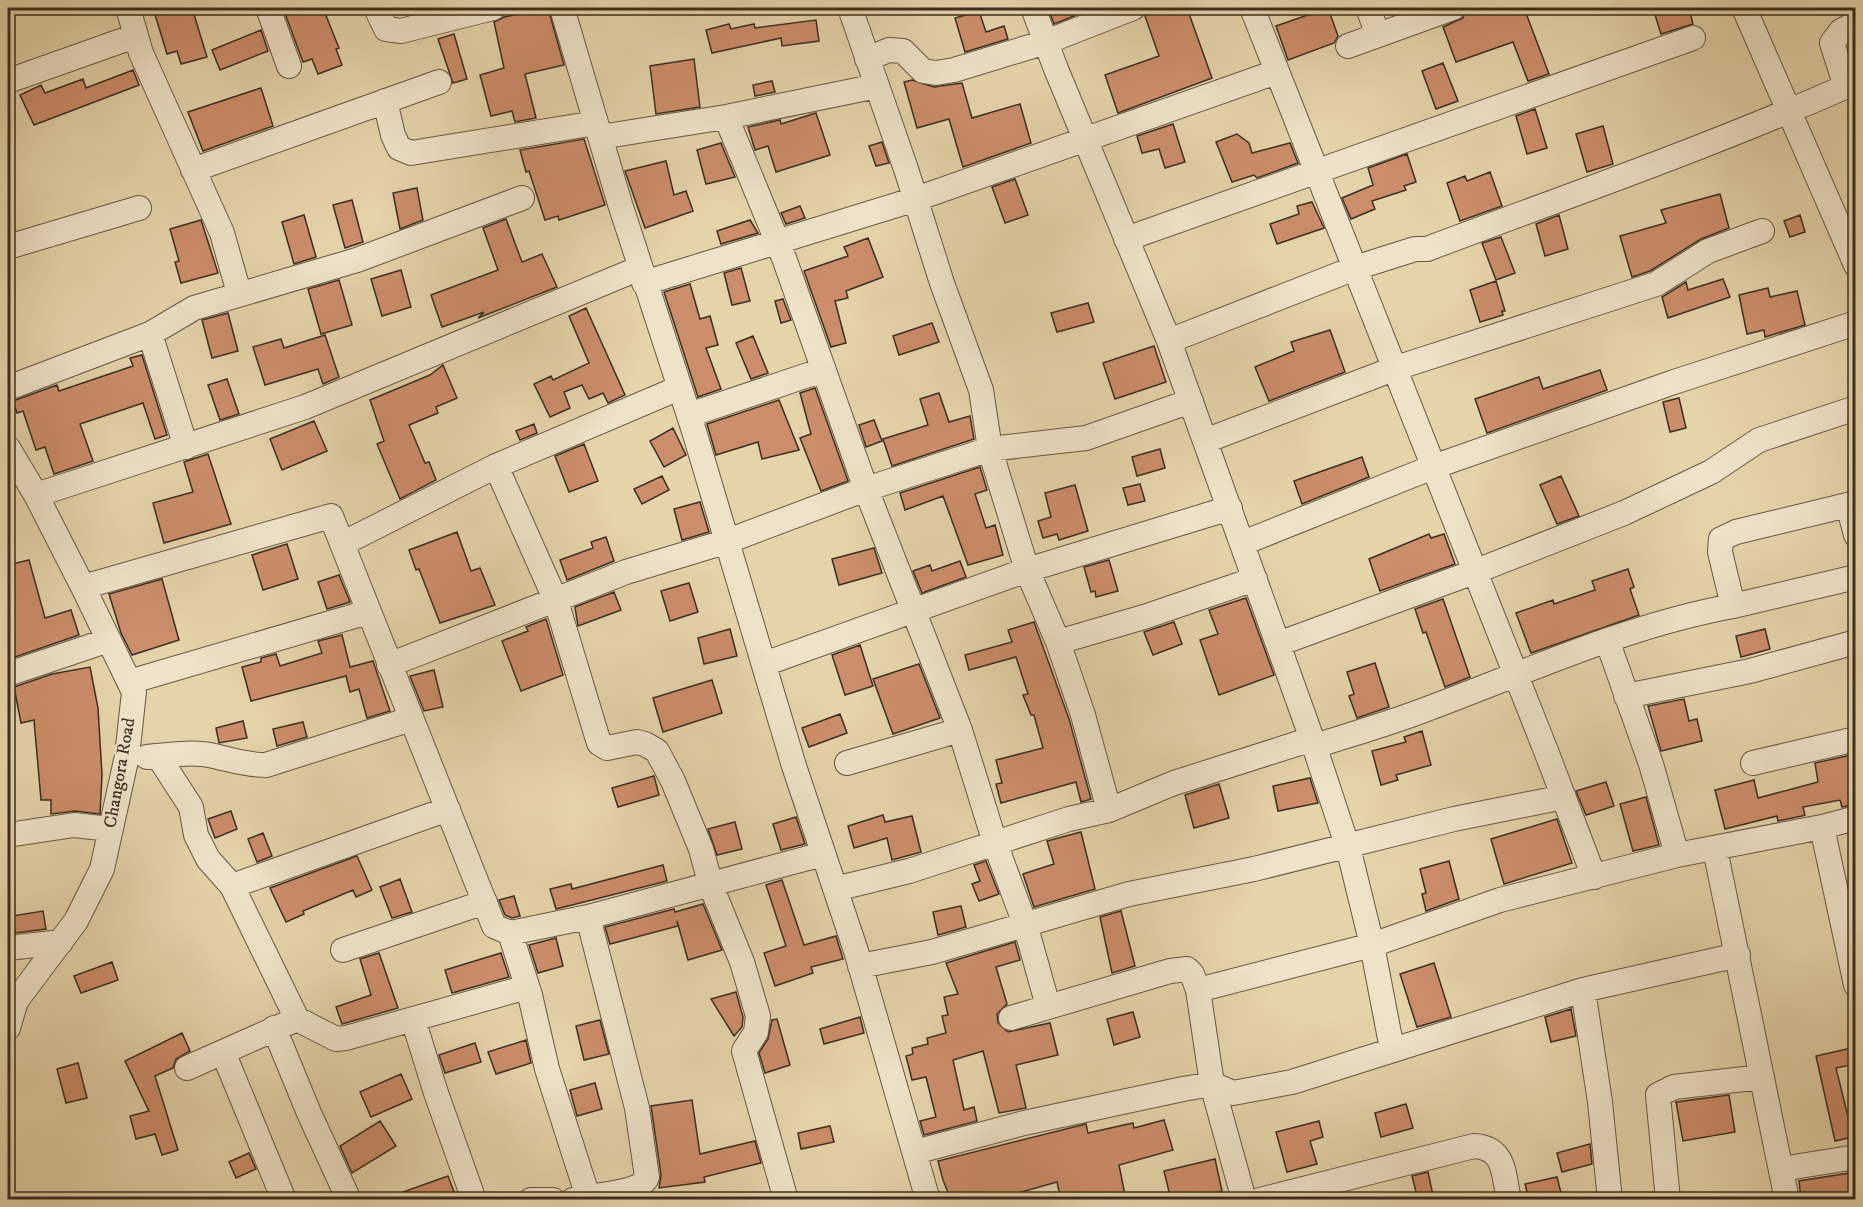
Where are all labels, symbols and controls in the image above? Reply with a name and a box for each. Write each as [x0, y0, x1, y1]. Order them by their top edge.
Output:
street label: Changora Road [99, 716, 141, 830]

